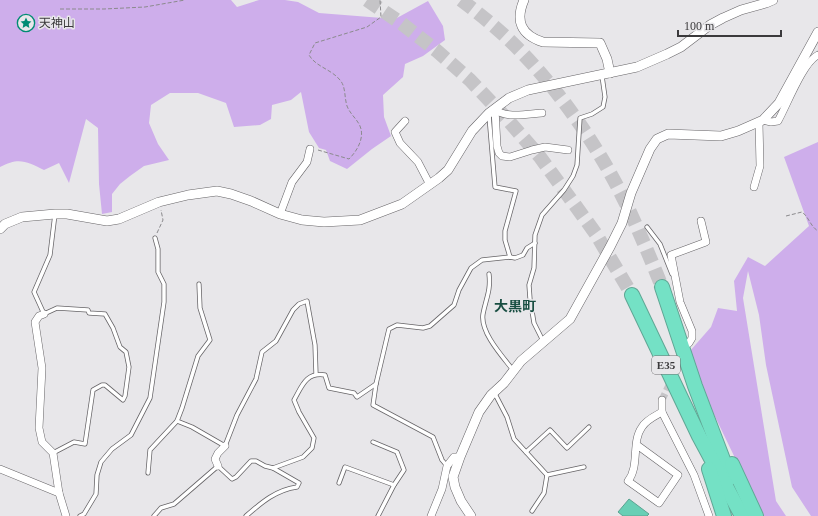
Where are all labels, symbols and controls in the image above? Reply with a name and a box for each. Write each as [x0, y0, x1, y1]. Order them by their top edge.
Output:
scale bar [678, 12, 781, 38]
place icon: 天神山 [16, 13, 36, 33]
place label: 天神山 [39, 16, 75, 30]
text: 100 m [684, 19, 715, 33]
district label: 大黒町 [494, 299, 536, 314]
road number: E35 [652, 356, 680, 374]

